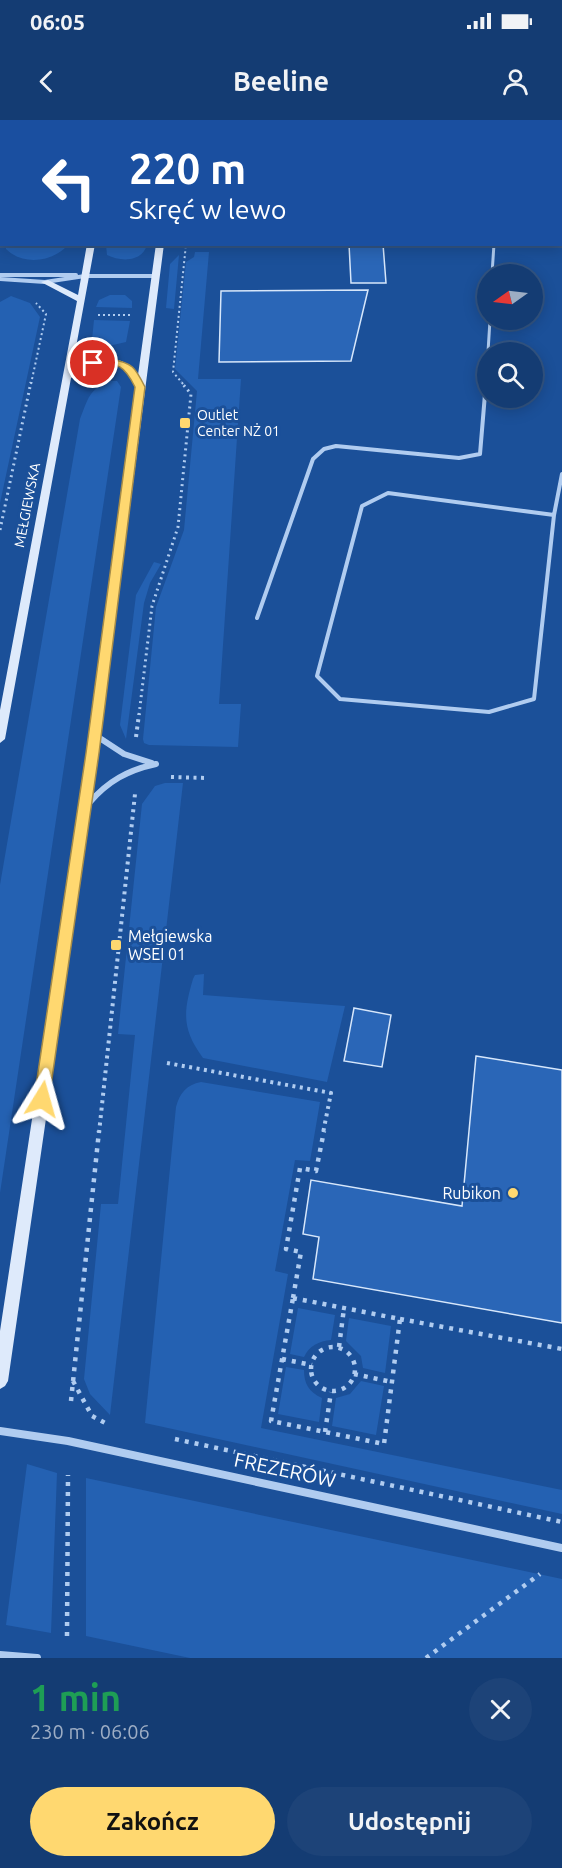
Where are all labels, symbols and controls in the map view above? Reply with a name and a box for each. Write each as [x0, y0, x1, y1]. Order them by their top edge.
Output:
text: 06:05 [30, 9, 85, 34]
icon: back [30, 65, 63, 98]
icon: person [499, 65, 532, 98]
text: Beeline [233, 66, 329, 96]
icon: left [30, 144, 108, 222]
text: 220 m [129, 145, 246, 192]
text: Skręć w lewo [129, 194, 286, 224]
north arrow [477, 264, 543, 330]
map controls [477, 264, 543, 408]
pin [67, 337, 118, 388]
button: search [477, 342, 543, 408]
icon: arrive [76, 346, 109, 379]
place label: Outlet Center NŻ 01 [197, 407, 280, 439]
marker: Outlet Center NŻ 01 [178, 416, 192, 430]
street label: MEŁGIEWSKA [11, 461, 43, 549]
place label: Mełgiewska WSEI 01 [128, 927, 213, 963]
marker: Mełgiewska WSEI 01 [109, 938, 123, 952]
position arrow [10, 1067, 74, 1131]
place label: Rubikon [442, 1184, 501, 1202]
marker: Rubikon [506, 1186, 520, 1200]
street label: FREZERÓW [232, 1448, 338, 1491]
text: 1 min [30, 1677, 121, 1718]
button: close [469, 1678, 532, 1741]
text: 230 m · 06:06 [30, 1720, 150, 1743]
button: Zakończ [30, 1787, 275, 1856]
button: Udostępnij [287, 1787, 532, 1856]

